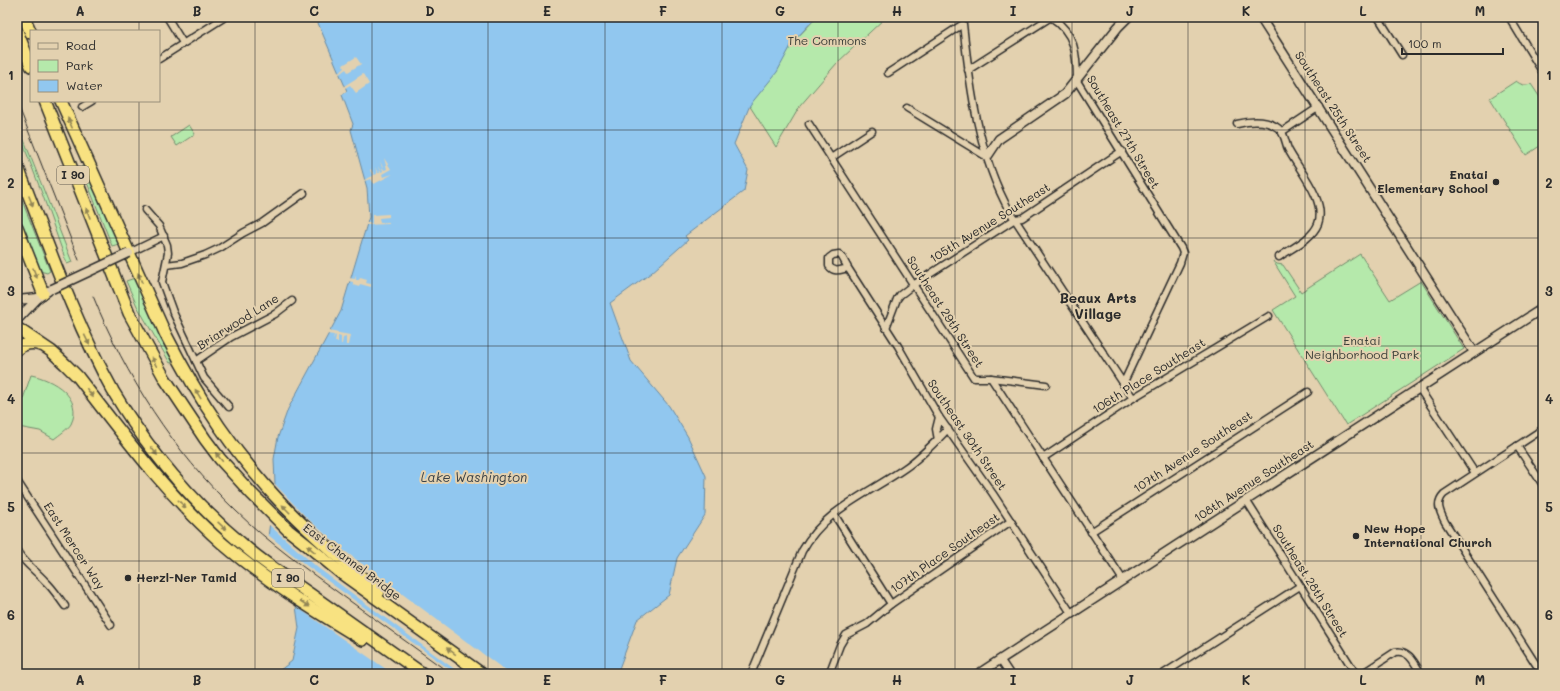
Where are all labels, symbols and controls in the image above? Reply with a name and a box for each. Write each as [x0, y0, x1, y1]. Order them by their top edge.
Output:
text: A [75, 2, 85, 19]
text: B [193, 2, 202, 19]
text: C [309, 2, 319, 19]
text: D [425, 2, 435, 19]
text: E [543, 2, 551, 19]
text: F [659, 2, 667, 19]
text: G [775, 2, 785, 19]
text: H [892, 2, 902, 19]
text: I [1010, 2, 1017, 19]
text: J [1126, 2, 1134, 19]
text: K [1242, 2, 1251, 19]
text: L [1359, 2, 1367, 19]
text: M [1475, 2, 1485, 19]
legend [30, 30, 160, 102]
scale bar [1402, 30, 1503, 56]
park label: The Commons [787, 32, 867, 48]
text: 100 m [1408, 35, 1442, 51]
text: Road [66, 37, 96, 53]
street label: Southeast 25th Street [1292, 48, 1376, 165]
text: Park [66, 57, 93, 73]
text: 1 [8, 66, 14, 83]
text: 1 [1546, 66, 1552, 83]
street label: Southeast 27th Street [1084, 72, 1164, 191]
text: Water [66, 77, 103, 93]
one-way arrow [67, 117, 73, 128]
road number: I 90 [57, 166, 89, 184]
place label: Enatai Elementary School [1377, 166, 1488, 196]
text: 2 [7, 174, 15, 191]
text: 2 [1545, 174, 1553, 191]
marker: Enatai Elementary School [1491, 177, 1501, 187]
street label: 105th Avenue Southeast [926, 178, 1053, 266]
one-way arrow [29, 196, 35, 208]
one-way arrow [85, 206, 91, 218]
street label: Southeast 29th Street [904, 252, 988, 370]
one-way arrow [32, 268, 38, 279]
one-way arrow [136, 272, 143, 284]
text: 3 [7, 282, 15, 299]
text: 3 [1545, 282, 1553, 299]
district label: Beaux Arts Village [1059, 288, 1137, 323]
street label: Briarwood Lane [194, 290, 281, 353]
park label: Enatai Neighborhood Park [1305, 332, 1419, 362]
one-way arrow [84, 334, 90, 345]
street label: 106th Place Southeast [1089, 334, 1208, 417]
one-way arrow [151, 356, 158, 367]
street label: Southeast 30th Street [925, 376, 1011, 493]
one-way arrow [86, 387, 94, 398]
one-way arrow [194, 389, 202, 399]
text: 4 [7, 390, 15, 407]
text: 4 [1545, 390, 1553, 407]
street label: 107th Avenue Southeast [1130, 407, 1255, 496]
street label: 108th Avenue Southeast [1190, 435, 1316, 525]
one-way arrow [150, 445, 158, 456]
one-way arrow [215, 452, 223, 462]
water label: Lake Washington [421, 468, 527, 485]
text: 5 [7, 498, 15, 515]
text: 5 [1545, 498, 1553, 515]
street label: East Mercer Way [41, 499, 109, 592]
one-way arrow [178, 499, 187, 510]
one-way arrow [281, 504, 291, 514]
street label: 107th Place Southeast [887, 508, 1002, 596]
street label: East Channel Bridge [300, 519, 405, 603]
place label: New Hope International Church [1364, 520, 1492, 550]
one-way arrow [217, 521, 227, 531]
street label: Southeast 28th Street [1270, 521, 1352, 640]
marker: New Hope International Church [1351, 531, 1361, 541]
one-way arrow [305, 544, 316, 553]
place label: Herzl-Ner Tamid [136, 569, 237, 585]
road number: I 90 [272, 569, 304, 587]
marker: Herzl-Ner Tamid [123, 573, 133, 583]
one-way arrow [300, 600, 310, 608]
text: 6 [7, 606, 15, 623]
text: 6 [1545, 606, 1553, 623]
one-way arrow [446, 647, 456, 655]
text: A [75, 671, 85, 688]
text: B [193, 671, 202, 688]
text: C [309, 671, 319, 688]
text: D [425, 671, 435, 688]
text: E [543, 671, 551, 688]
text: F [659, 671, 667, 688]
text: G [775, 671, 785, 688]
text: H [892, 671, 902, 688]
text: I [1010, 671, 1017, 688]
text: J [1126, 671, 1134, 688]
text: K [1242, 671, 1251, 688]
text: L [1359, 671, 1367, 688]
text: M [1475, 671, 1485, 688]

